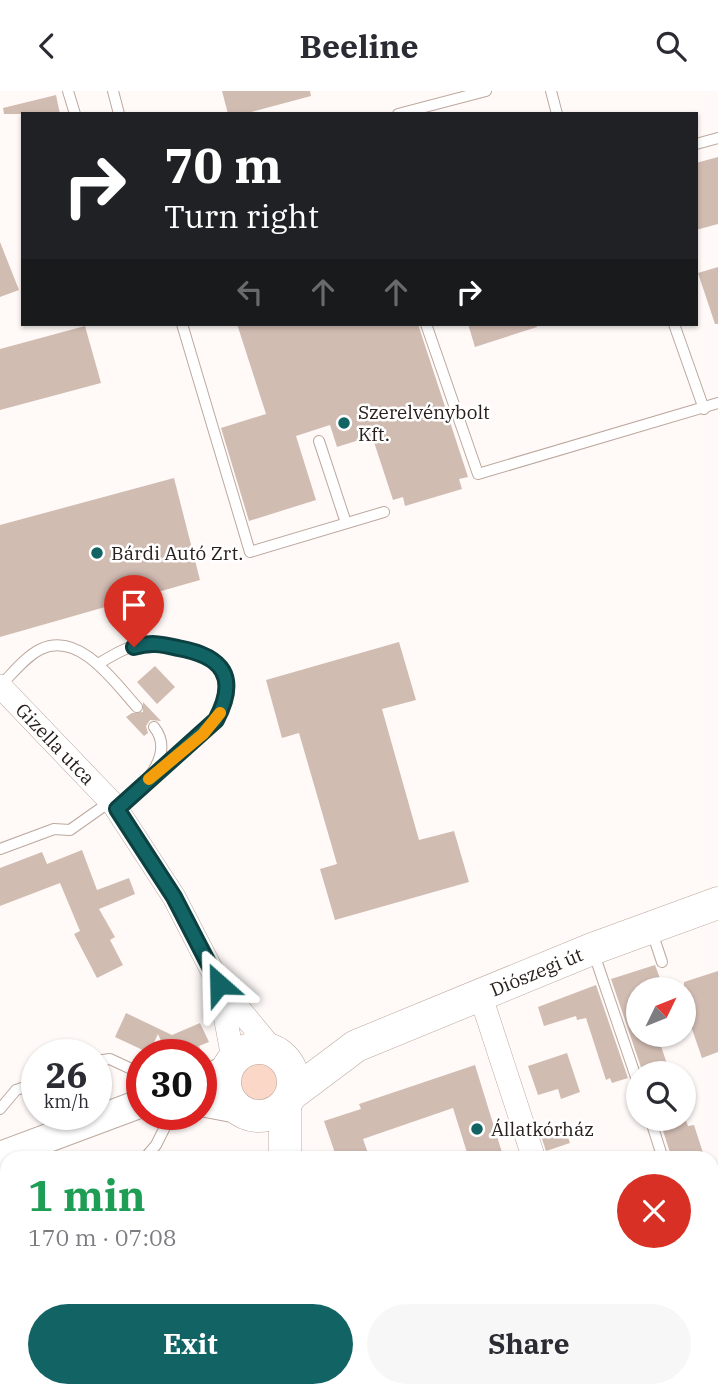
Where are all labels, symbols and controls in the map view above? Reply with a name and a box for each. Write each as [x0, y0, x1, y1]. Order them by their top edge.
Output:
text: Beeline [299, 25, 419, 67]
icon: back [28, 27, 66, 65]
icon: search [652, 27, 690, 65]
text: 70 m [164, 133, 282, 196]
icon: right [49, 140, 140, 231]
text: Turn right [164, 195, 319, 237]
icon: left [231, 273, 269, 311]
icon: ahead [304, 273, 342, 311]
icon: ahead [377, 273, 415, 311]
icon: right [450, 273, 488, 311]
place label: Szerelvénybolt Kft. [358, 400, 490, 446]
marker: Szerelvénybolt Kft. [336, 415, 352, 431]
place label: Bárdi Autó Zrt. [111, 541, 243, 565]
marker: Bárdi Autó Zrt. [89, 545, 105, 561]
pin [104, 575, 164, 647]
icon: arrive [115, 586, 153, 624]
street label: Gizella utca [11, 698, 100, 790]
street label: Diószegi út [486, 942, 586, 1002]
position arrow [182, 947, 256, 1021]
north arrow [626, 977, 696, 1047]
map controls [626, 977, 696, 1131]
speed limit sign: 30 [126, 1039, 217, 1130]
text: 26 [45, 1052, 88, 1098]
button: search [626, 1061, 696, 1131]
text: km/h [44, 1090, 89, 1113]
place label: Állatkórház [491, 1117, 594, 1141]
marker: Állatkórház [469, 1121, 485, 1137]
text: 1 min [28, 1168, 146, 1223]
button: close [617, 1174, 691, 1248]
text: 170 m · 07:08 [28, 1222, 177, 1252]
button: Exit [28, 1304, 353, 1384]
button: Share [367, 1304, 691, 1384]

